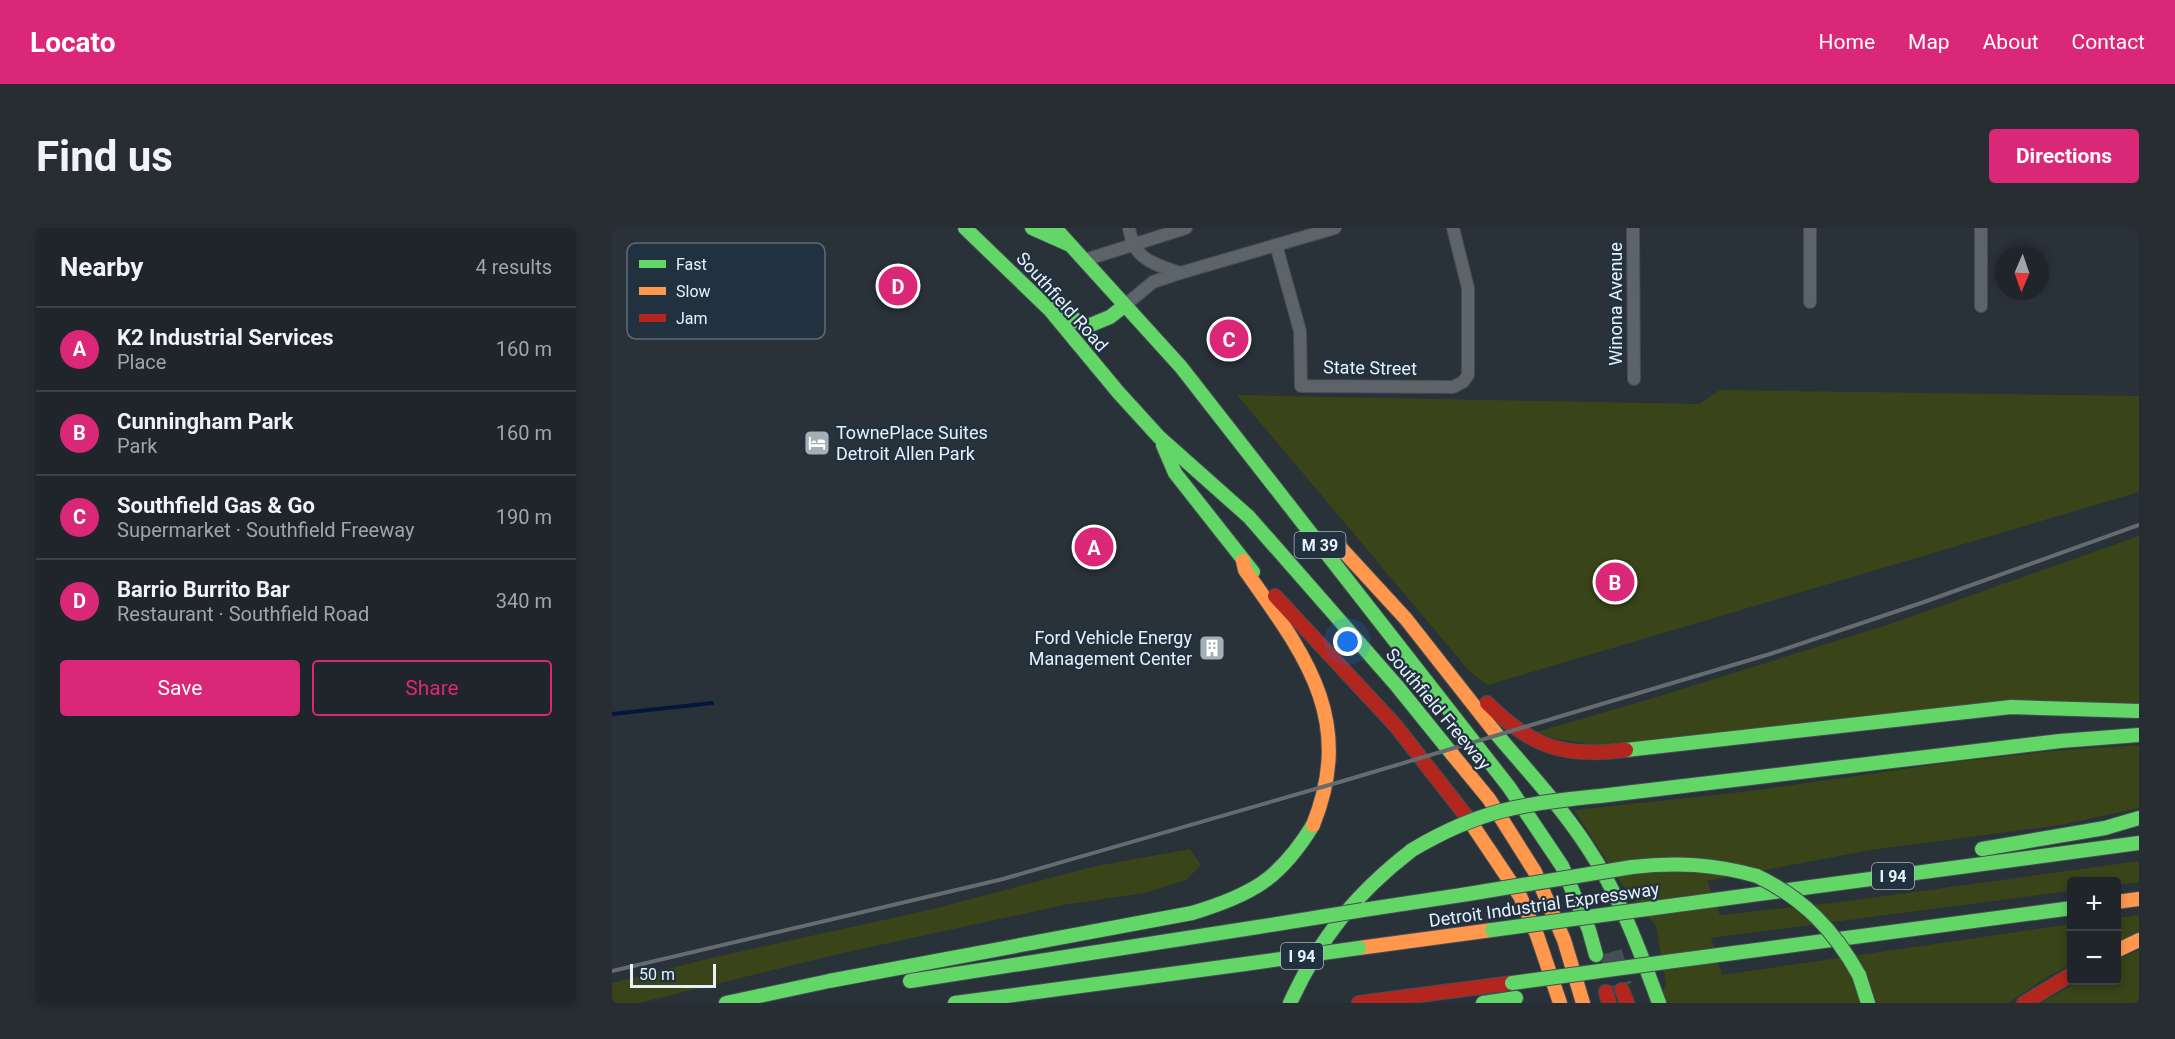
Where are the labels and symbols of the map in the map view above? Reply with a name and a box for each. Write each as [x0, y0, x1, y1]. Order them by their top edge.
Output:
street label: Winona Avenue [1605, 242, 1626, 366]
legend [627, 243, 825, 339]
north arrow [1995, 246, 2049, 300]
street label: Southfield Road [1012, 248, 1112, 356]
text: Fast [676, 255, 707, 274]
pin: D [878, 264, 918, 308]
text: Slow [676, 282, 711, 301]
text: Jam [676, 309, 708, 328]
pin: C [1210, 316, 1248, 362]
street label: State Street [1323, 356, 1417, 379]
place label: TownePlace Suites Detroit Allen Park [836, 422, 988, 464]
hotel icon: TownePlace Suites Detroit Allen Park [802, 428, 832, 458]
pin: A [1074, 524, 1114, 570]
road number: M 39 [1294, 532, 1346, 558]
pin: B [1596, 560, 1634, 604]
place label: Ford Vehicle Energy Management Center [1029, 627, 1192, 669]
your location [1333, 627, 1362, 656]
building icon: Ford Vehicle Energy Management Center [1197, 633, 1227, 663]
street label: Southfield Freeway [1382, 644, 1495, 774]
road number: I 94 [1872, 863, 1914, 889]
street label: Detroit Industrial Expressway [1427, 878, 1661, 931]
road number: I 94 [1281, 943, 1323, 969]
scale bar [630, 961, 716, 988]

